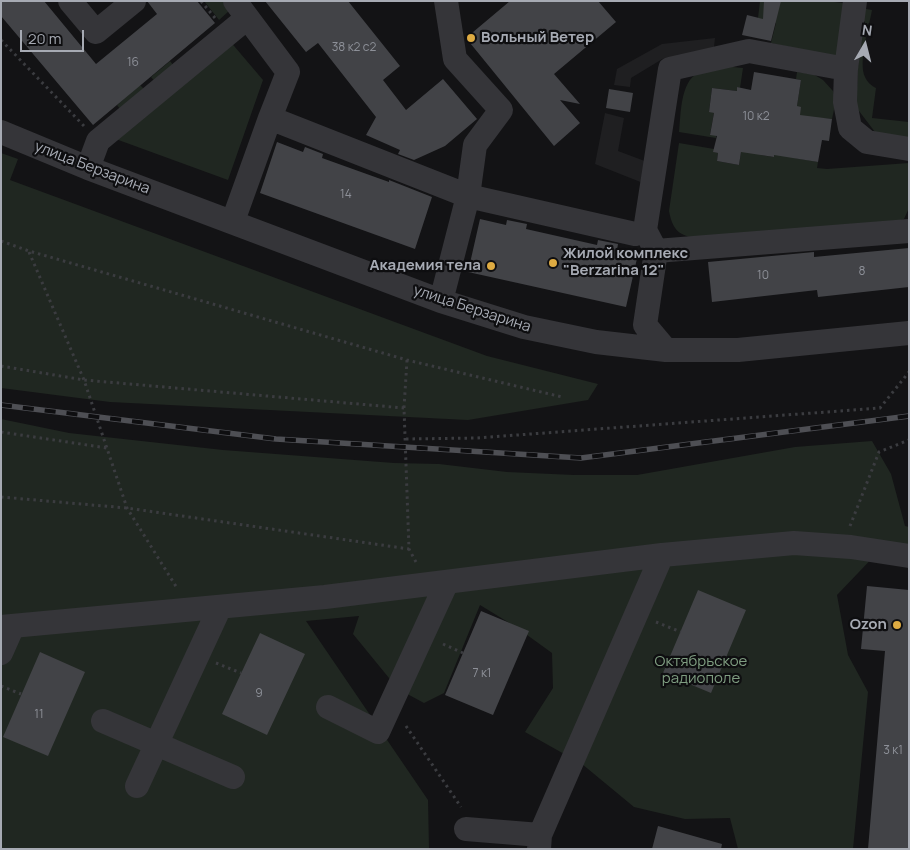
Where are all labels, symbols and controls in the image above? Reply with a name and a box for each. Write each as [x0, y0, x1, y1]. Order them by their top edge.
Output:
scale bar [22, 20, 86, 52]
north arrow [840, 20, 890, 70]
text: N [861, 20, 873, 40]
text: 20 m [28, 28, 61, 49]
place label: Вольный Ветер [481, 29, 594, 47]
marker: Вольный Ветер [465, 32, 477, 44]
house number: 38 к2 с2 [332, 41, 376, 55]
house number: 16 [127, 56, 139, 70]
house number: 10 к2 [742, 110, 770, 124]
street label: улица Берзарина [32, 138, 152, 198]
house number: 14 [340, 188, 352, 202]
place label: Жилой комплекс "Berzarina 12" [563, 245, 688, 280]
place label: Академия тела [369, 257, 481, 275]
marker: Жилой комплекс "Berzarina 12" [547, 257, 559, 269]
marker: Академия тела [485, 260, 497, 272]
house number: 8 [859, 265, 865, 279]
house number: 10 [757, 269, 769, 283]
street label: улица Берзарина [411, 282, 533, 336]
place label: Ozon [850, 616, 887, 634]
marker: Ozon [891, 619, 903, 631]
park label: Октябрьское радиополе [655, 653, 747, 688]
house number: 7 к1 [472, 667, 492, 681]
house number: 9 [255, 687, 263, 701]
house number: 11 [34, 708, 44, 722]
house number: 3 к1 [883, 744, 903, 758]

